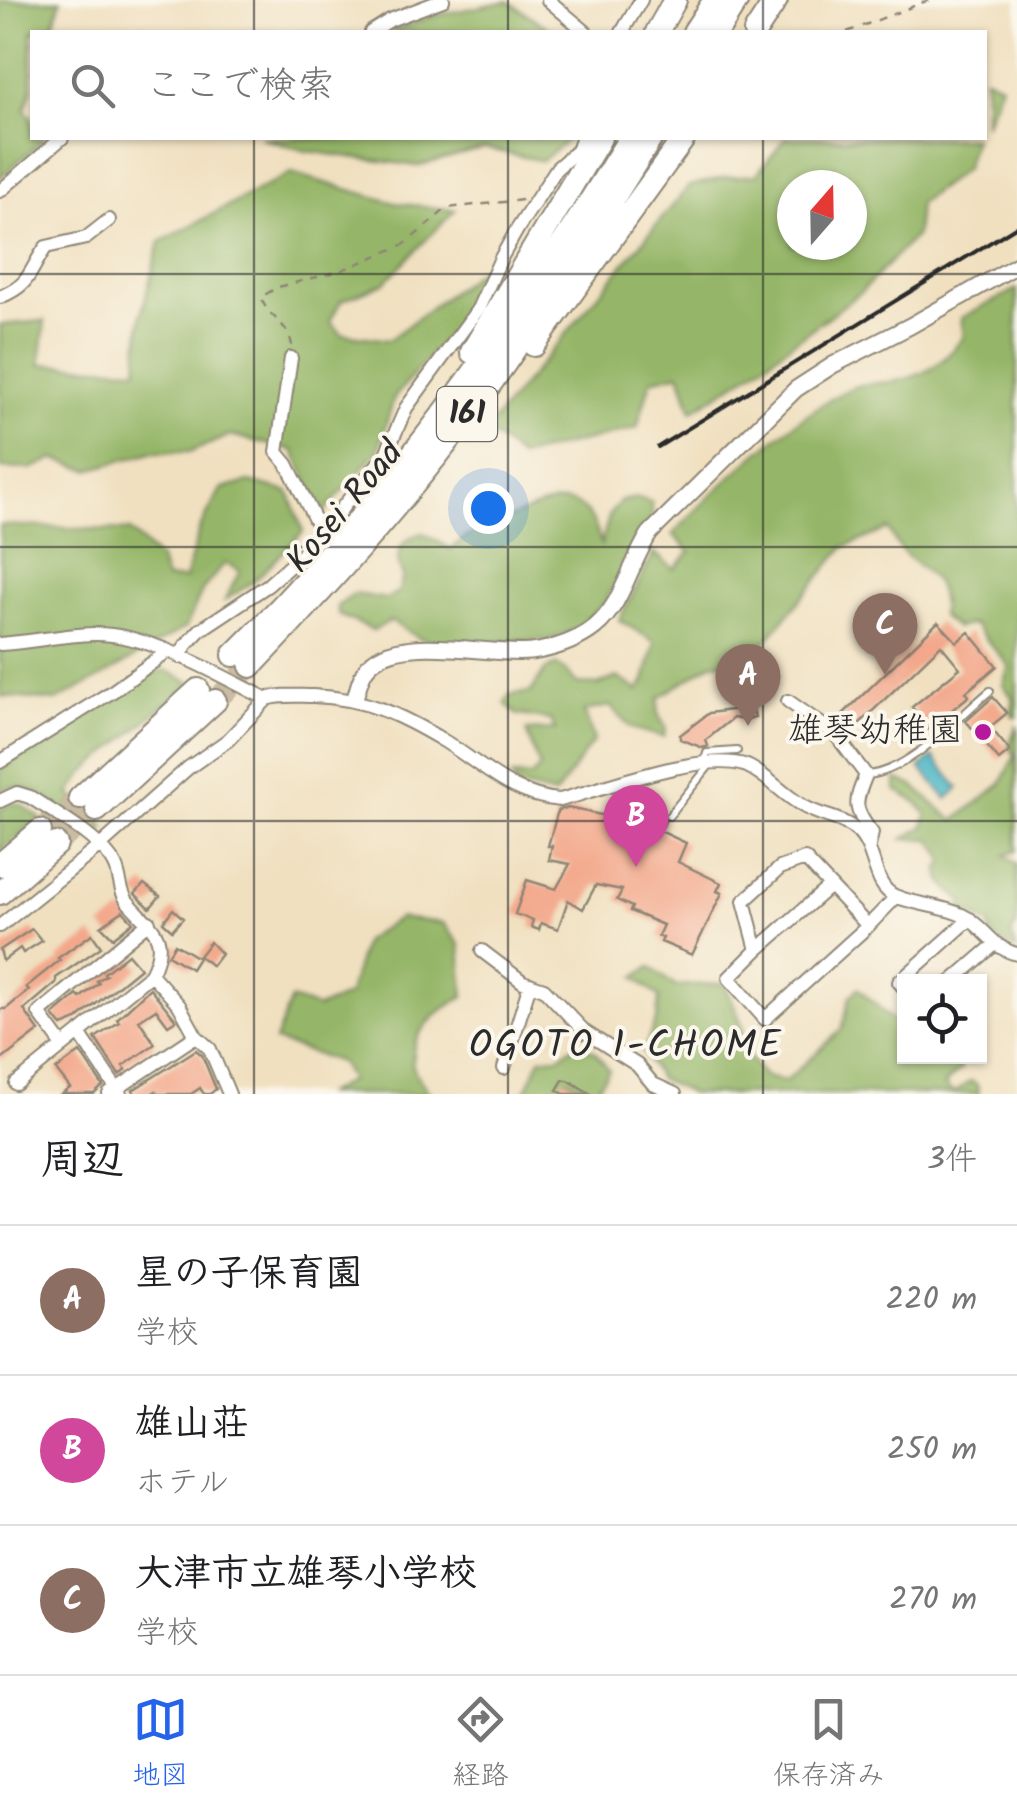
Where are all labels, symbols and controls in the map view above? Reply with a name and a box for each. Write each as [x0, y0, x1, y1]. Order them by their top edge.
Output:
search box [30, 30, 987, 140]
text: ここで検索 [145, 57, 335, 117]
icon: search [65, 58, 120, 113]
north arrow [777, 170, 867, 260]
road number: 161 [437, 387, 497, 441]
street label: Kosei Road [273, 428, 420, 587]
your location [463, 483, 514, 534]
pin: C [852, 592, 918, 675]
pin: A [716, 644, 780, 726]
place label: 雄琴幼稚園 [788, 704, 963, 760]
marker: 雄琴幼稚園 [972, 721, 994, 743]
pin: B [604, 784, 668, 867]
map controls [897, 974, 987, 1064]
button: locate [897, 974, 987, 1064]
district label: OGOTO 1-CHOME [469, 1017, 783, 1077]
text: 周辺 [40, 1128, 124, 1195]
text: 3件 [927, 1135, 977, 1186]
text: 星の子保育園 [135, 1245, 363, 1305]
text: A [62, 1275, 83, 1326]
text: 220 m [886, 1275, 977, 1326]
text: 学校 [135, 1308, 199, 1359]
text: 雄山荘 [135, 1395, 249, 1455]
text: B [63, 1425, 82, 1476]
text: 250 m [887, 1425, 977, 1476]
text: ホテル [135, 1458, 230, 1509]
text: 大津市立雄琴小学校 [135, 1545, 477, 1605]
text: C [63, 1575, 82, 1626]
text: 270 m [889, 1575, 977, 1626]
text: 学校 [135, 1608, 199, 1659]
tab: 地図 [132, 1692, 188, 1799]
tab: 経路 [452, 1692, 509, 1799]
tab: 保存済み [773, 1692, 885, 1799]

